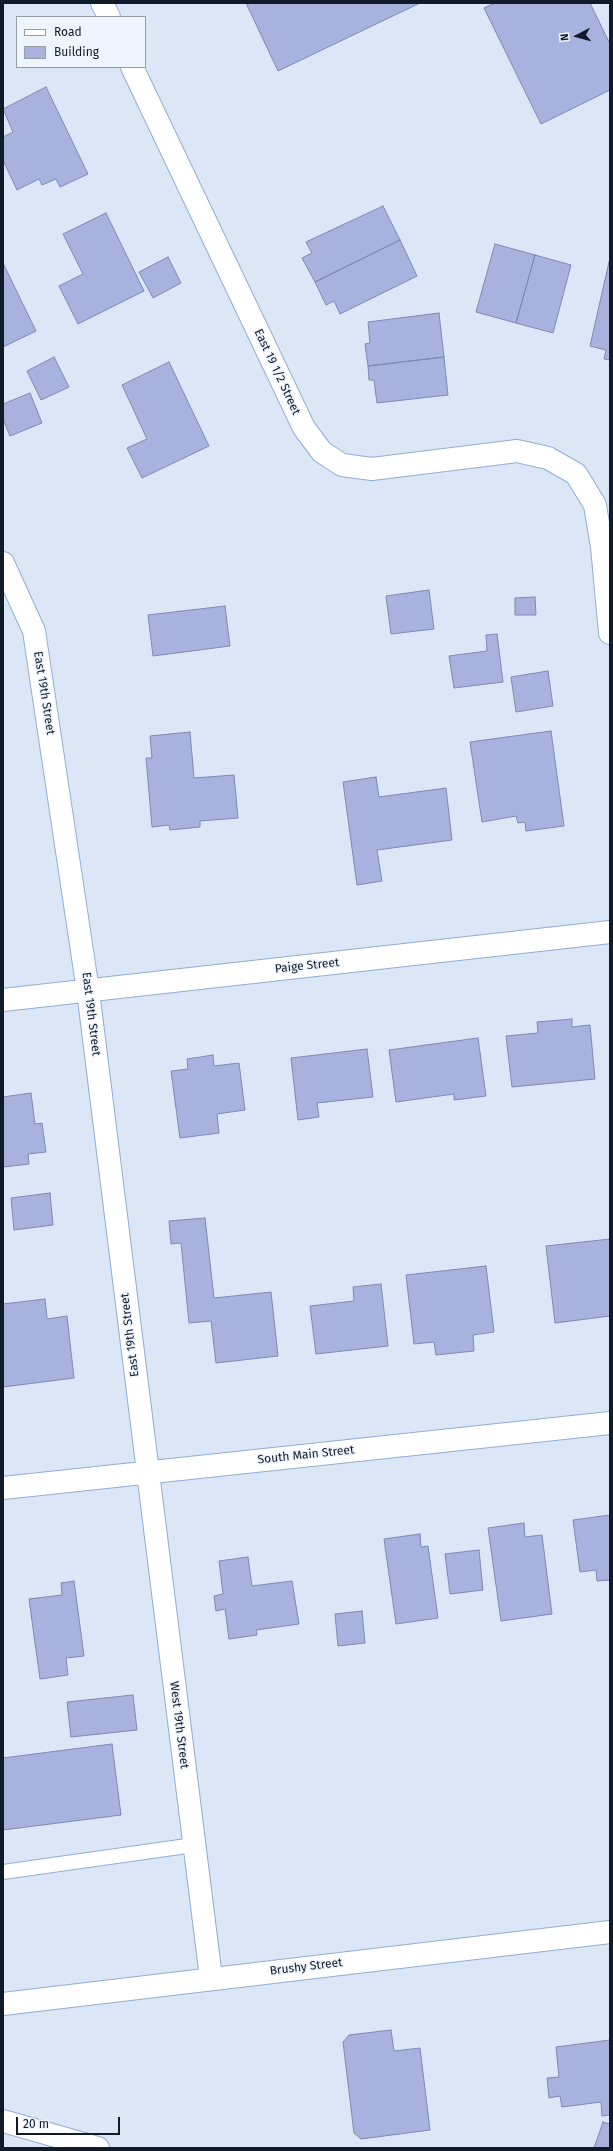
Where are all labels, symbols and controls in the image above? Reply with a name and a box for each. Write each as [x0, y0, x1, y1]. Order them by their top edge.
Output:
legend [16, 16, 146, 68]
north arrow [557, 16, 597, 56]
text: Road [54, 25, 82, 39]
text: N [558, 33, 571, 42]
text: Building [54, 45, 99, 59]
street label: East 19 1/2 Street [251, 327, 303, 417]
street label: East 19th Street [30, 650, 58, 736]
street label: Paige Street [274, 955, 340, 977]
street label: East 19th Street [79, 971, 103, 1057]
street label: East 19th Street [118, 1292, 142, 1378]
street label: South Main Street [257, 1443, 355, 1467]
street label: West 19th Street [166, 1680, 192, 1770]
street label: Brushy Street [269, 1955, 343, 1979]
scale bar [18, 2109, 122, 2135]
text: 20 m [23, 2117, 49, 2131]

